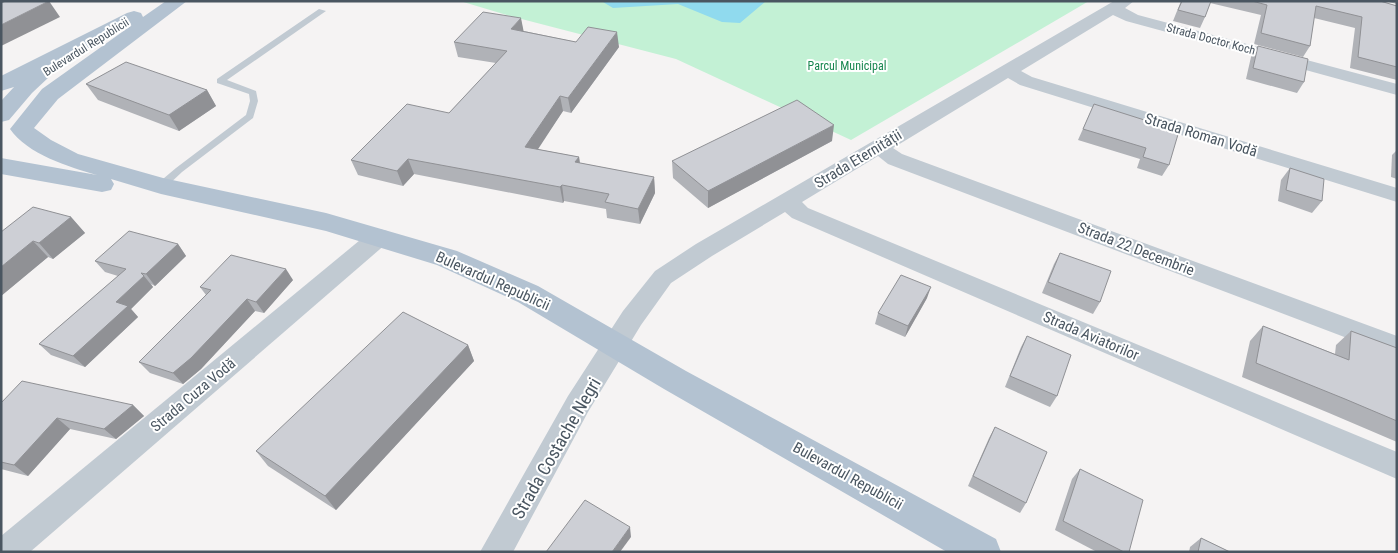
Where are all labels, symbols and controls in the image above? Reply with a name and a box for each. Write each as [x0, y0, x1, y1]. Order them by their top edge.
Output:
street label: Bulevardul Republicii [41, 15, 131, 79]
street label: Strada Doctor Koch [1165, 20, 1257, 58]
park label: Parcul Municipal [808, 59, 886, 73]
street label: Strada Roman Vodă [1143, 109, 1259, 161]
street label: Strada Eternității [811, 126, 905, 192]
street label: Strada 22 Decembrie [1075, 219, 1197, 279]
street label: Bulevardul Republicii [433, 248, 553, 314]
street label: Strada Aviatorilor [1040, 308, 1142, 364]
street label: Strada Cuza Vodă [147, 354, 239, 436]
street label: Strada Costache Negri [507, 374, 605, 522]
street label: Bulevardul Republicii [790, 438, 906, 514]

